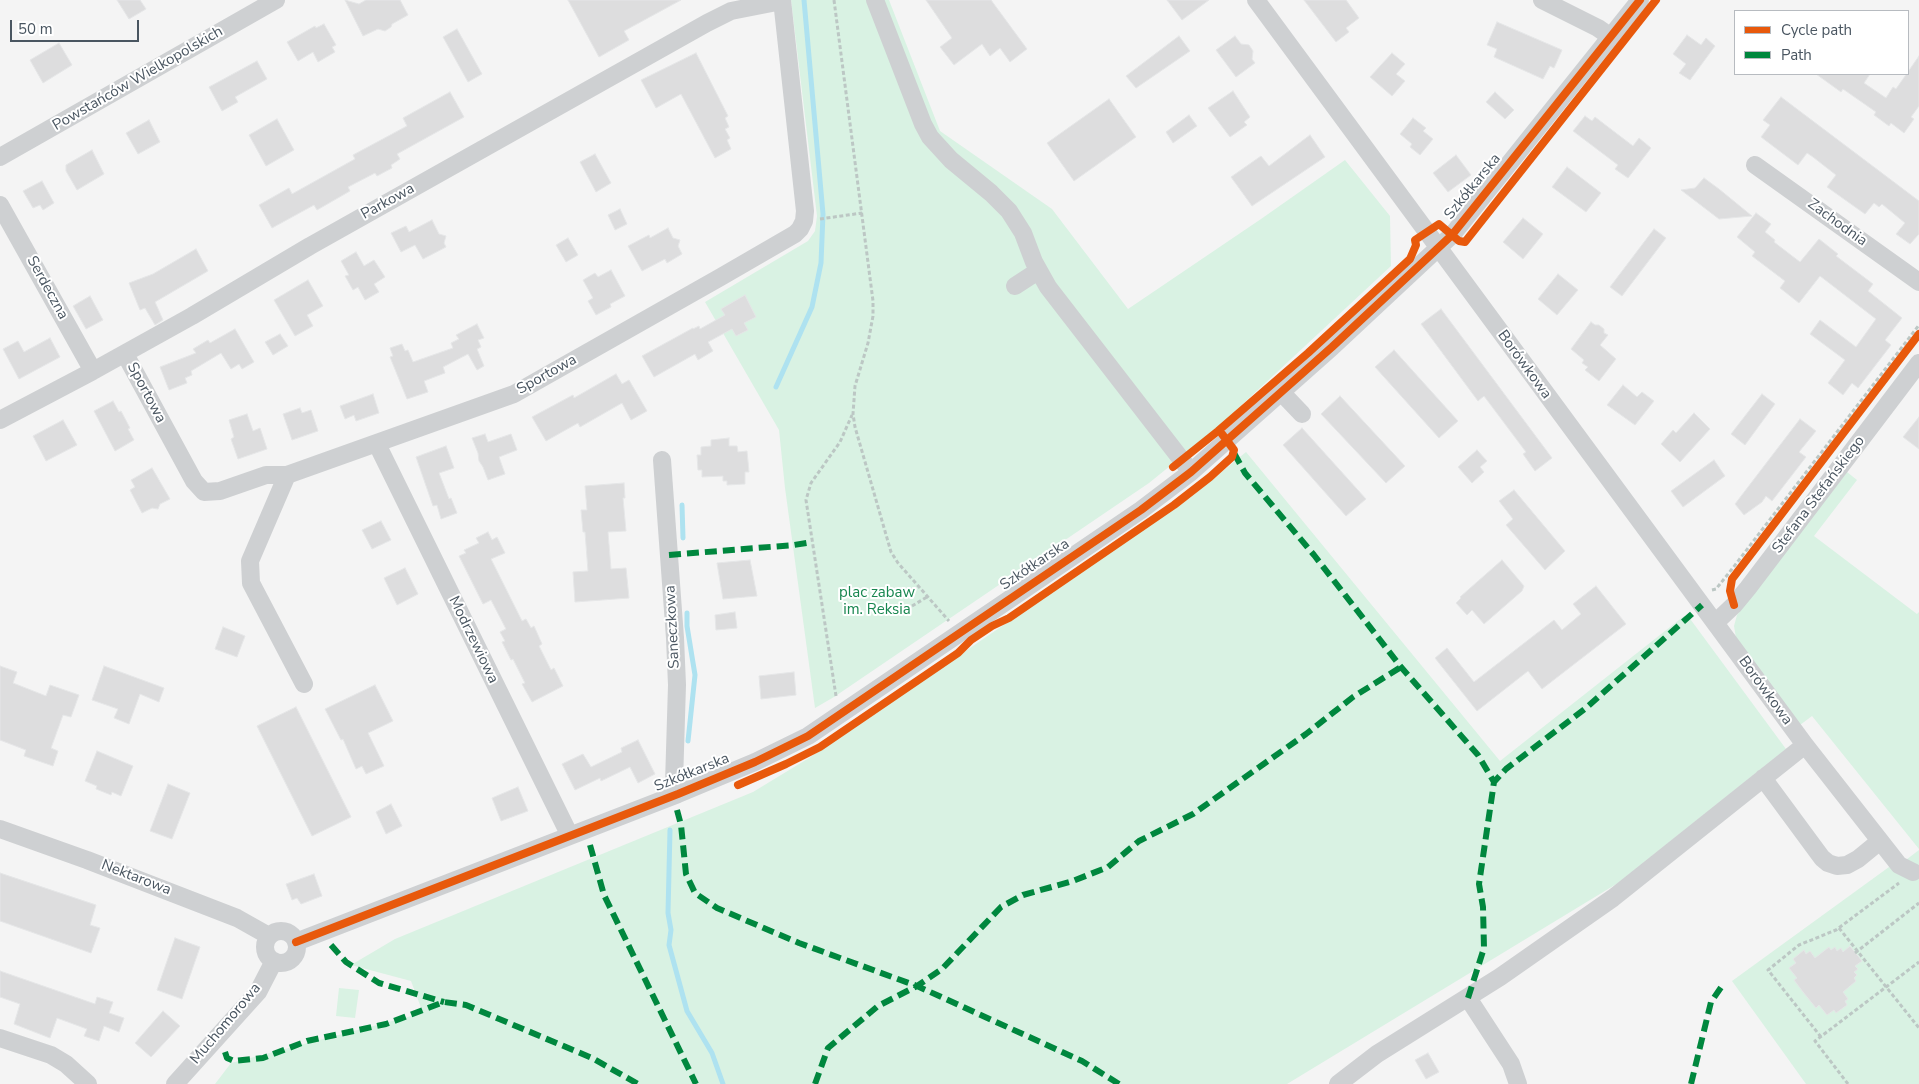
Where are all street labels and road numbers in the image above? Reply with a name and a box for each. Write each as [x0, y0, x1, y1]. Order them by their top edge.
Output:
street label: Powstańców Wielkopolskich [50, 23, 226, 135]
street label: Szkółkarska [1441, 150, 1505, 224]
street label: Parkowa [358, 180, 418, 224]
street label: Zachodnia [1804, 195, 1870, 251]
street label: Serdeczna [22, 253, 72, 323]
street label: Borówkowa [1493, 327, 1555, 403]
street label: Sportowa [514, 351, 580, 399]
street label: Sportowa [123, 360, 169, 426]
street label: Stefana Stefańskiego [1769, 433, 1869, 557]
street label: Szkółkarska [997, 535, 1073, 595]
street label: Saneczkowa [662, 585, 684, 669]
street label: Modrzewiowa [444, 593, 502, 687]
street label: Borówkowa [1734, 653, 1796, 729]
street label: Szkółkarska [652, 750, 732, 796]
street label: Nektarowa [98, 856, 174, 900]
street label: Muchomorowa [187, 980, 265, 1068]

